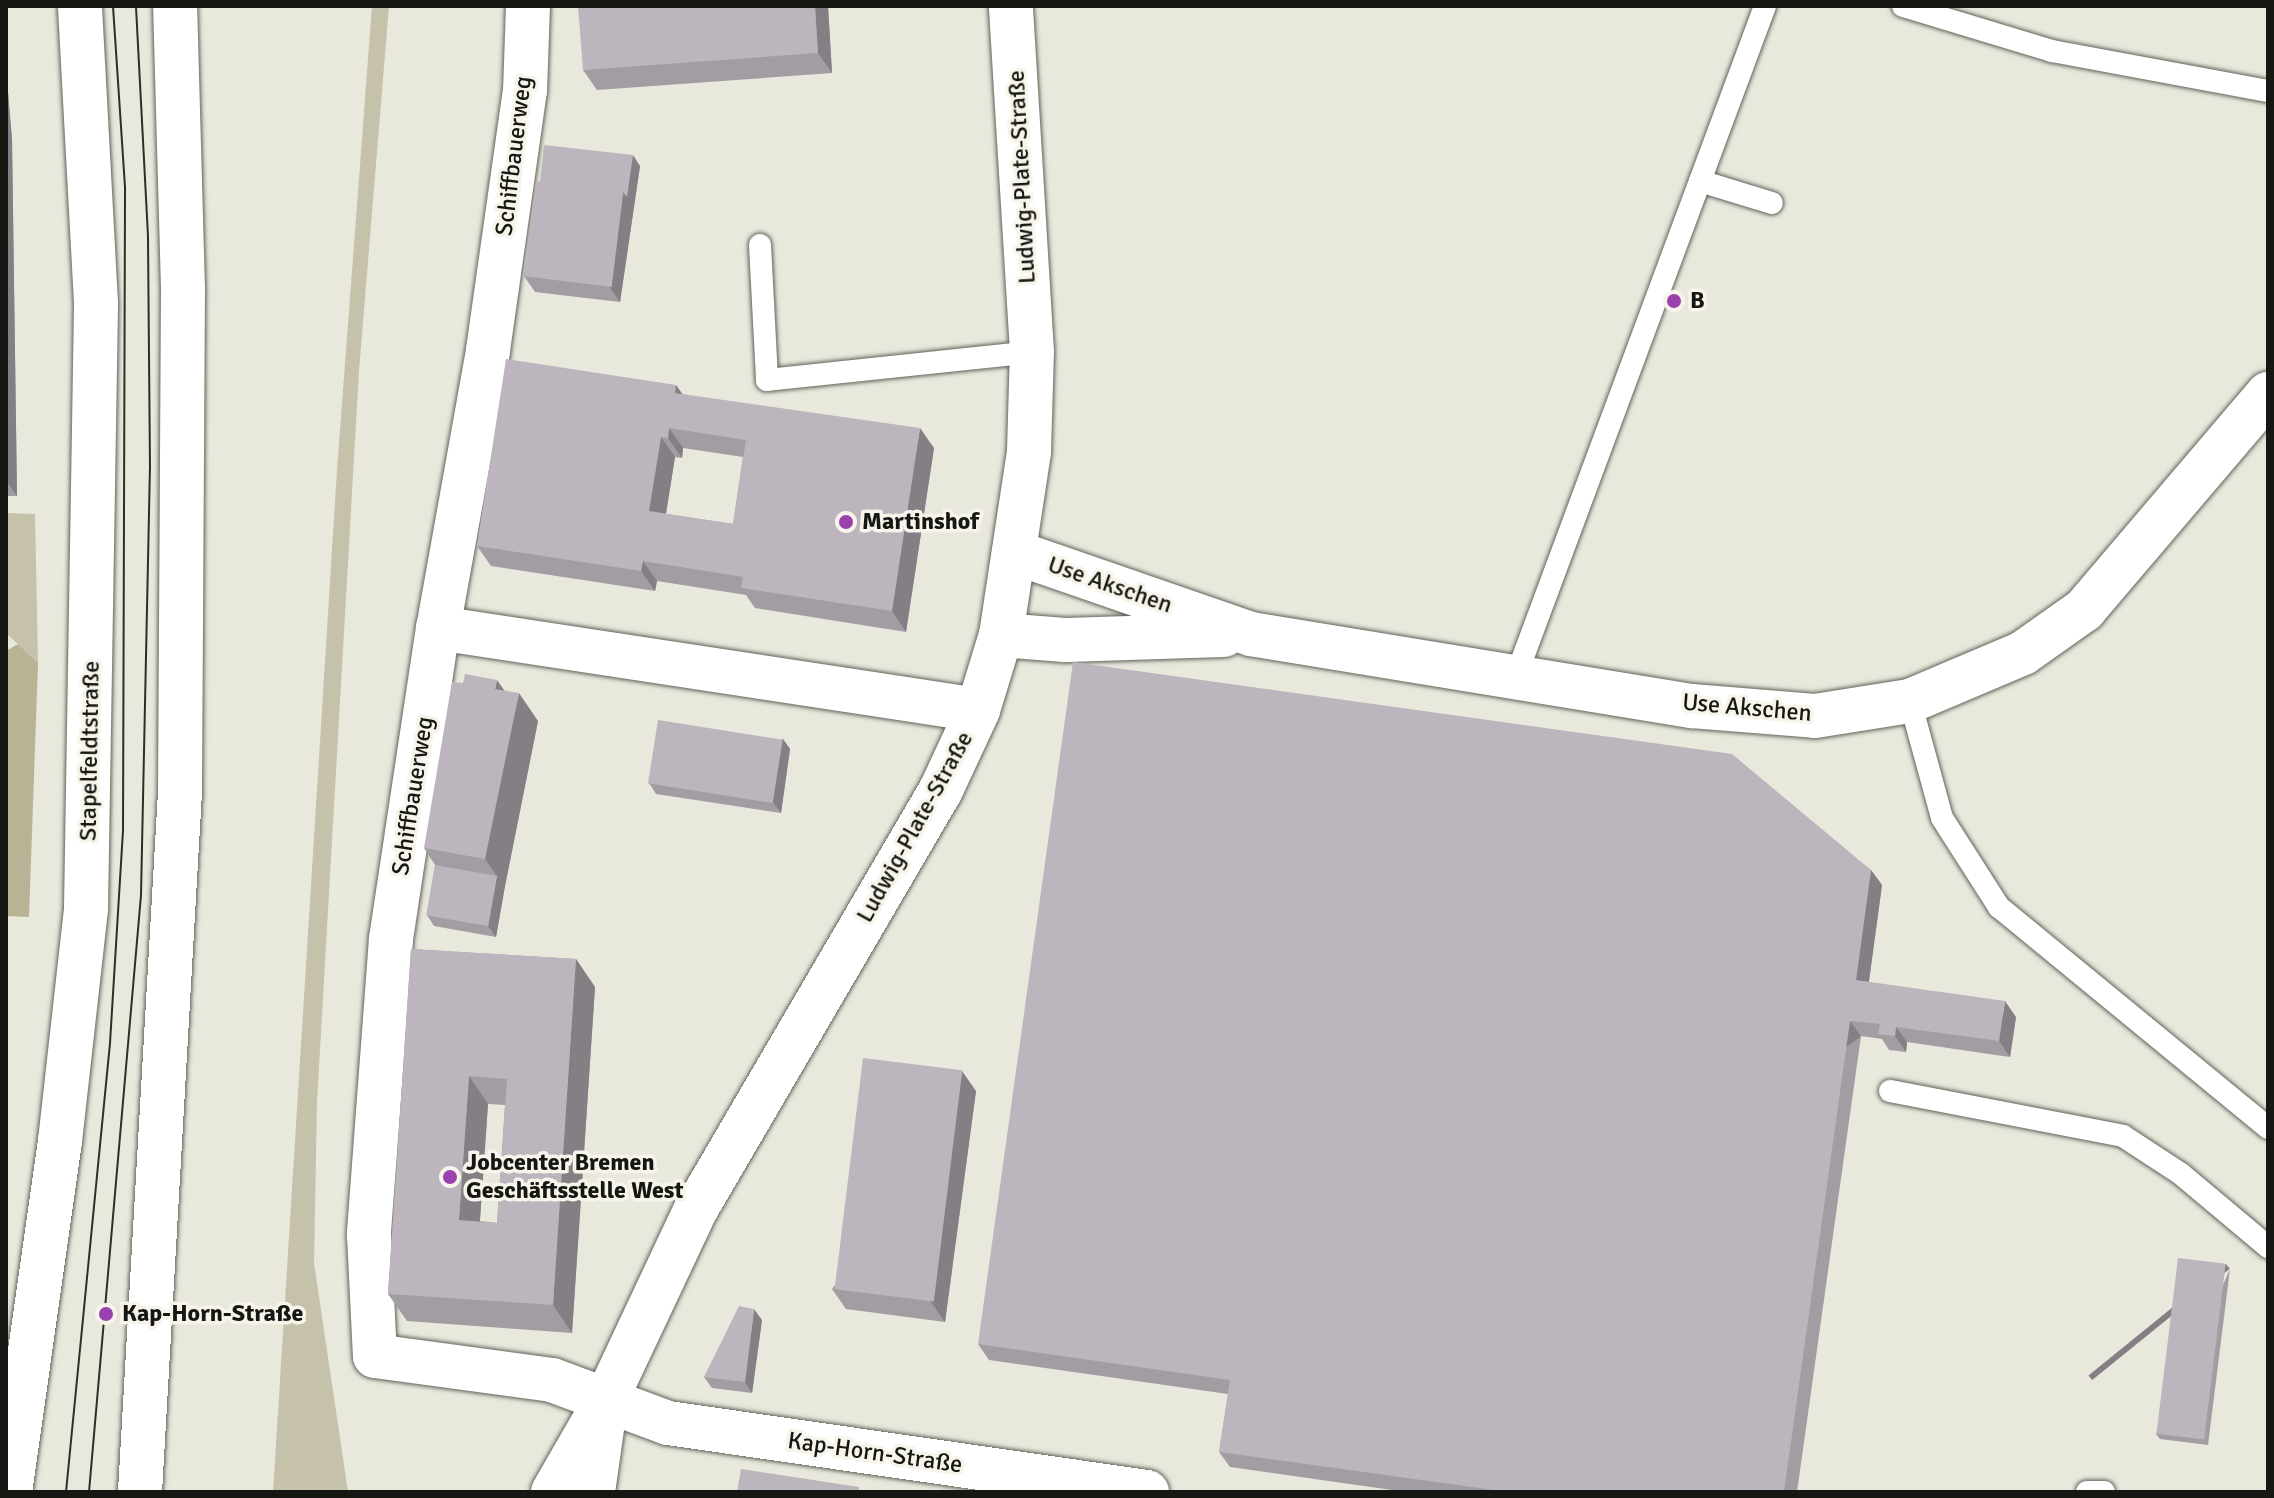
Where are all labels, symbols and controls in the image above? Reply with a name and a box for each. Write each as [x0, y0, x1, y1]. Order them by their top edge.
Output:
street label: Ludwig-Plate-Straße [1002, 69, 1042, 285]
street label: Schiffbauerweg [490, 75, 538, 237]
place label: B [1690, 287, 1705, 315]
marker: B [1665, 292, 1683, 310]
place label: Martinshof [862, 508, 979, 536]
marker: Martinshof [837, 513, 855, 531]
street label: Use Akschen [1044, 550, 1176, 620]
street label: Stapelfeldtstraße [74, 661, 106, 841]
street label: Use Akschen [1681, 688, 1813, 728]
street label: Schiffbauerweg [386, 715, 440, 877]
street label: Ludwig-Plate-Straße [851, 727, 979, 927]
place label: Jobcenter Bremen Geschäftsstelle West [466, 1149, 683, 1205]
marker: Jobcenter Bremen Geschäftsstelle West [441, 1168, 459, 1186]
place label: Kap-Horn-Straße [122, 1300, 303, 1328]
marker: Kap-Horn-Straße [97, 1305, 115, 1323]
street label: Kap-Horn-Straße [786, 1426, 964, 1480]

